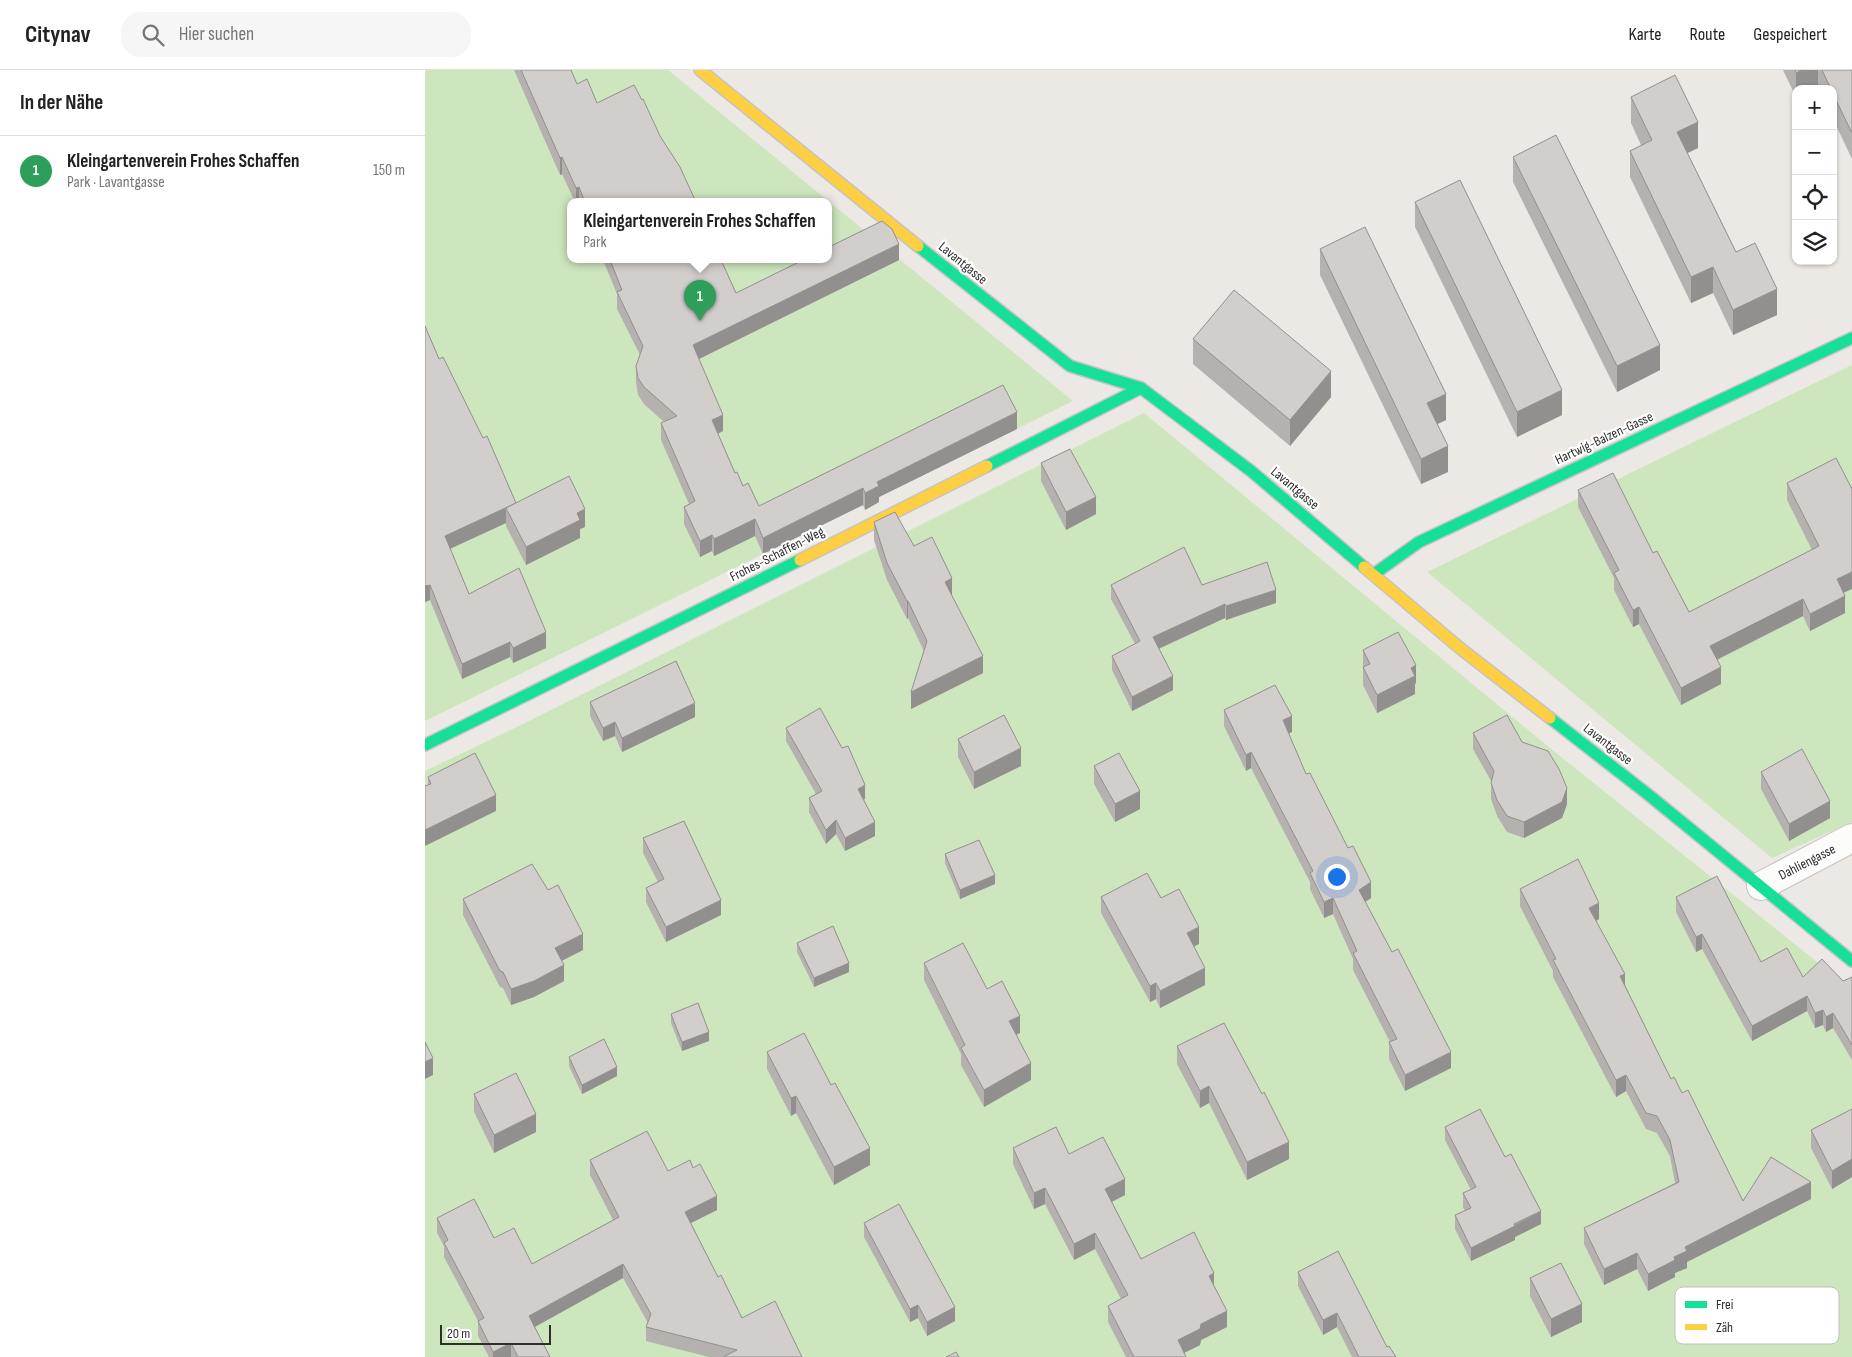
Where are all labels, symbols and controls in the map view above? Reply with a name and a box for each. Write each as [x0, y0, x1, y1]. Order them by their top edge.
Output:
search box [121, 12, 471, 57]
text: Citynav [25, 20, 91, 49]
icon: search [139, 21, 167, 49]
text: Hier suchen [179, 23, 254, 46]
text: Karte [1629, 24, 1662, 45]
text: Route [1690, 24, 1725, 45]
text: Gespeichert [1753, 24, 1827, 45]
map controls [1792, 85, 1837, 265]
button: + [1792, 85, 1837, 130]
text: In der Nähe [20, 90, 103, 115]
button: − [1792, 130, 1837, 175]
text: Kleingartenverein Frohes Schaffen [67, 150, 300, 173]
text: 1 [33, 161, 39, 180]
text: 150 m [373, 161, 405, 180]
text: Park · Lavantgasse [67, 173, 165, 192]
button: locate [1792, 175, 1837, 220]
popup [567, 198, 832, 263]
text: Kleingartenverein Frohes Schaffen [583, 210, 816, 233]
button: layers [1792, 220, 1837, 265]
text: Park [583, 233, 607, 252]
street label: Lavantgasse [935, 238, 991, 288]
pin: 1 [684, 280, 716, 321]
street label: Hartwig-Balzen-Gasse [1552, 408, 1656, 468]
street label: Lavantgasse [1267, 463, 1323, 513]
street label: Frohes-Schaffen-Weg [727, 523, 827, 585]
street label: Lavantgasse [1580, 720, 1636, 768]
street label: Dahliengasse [1776, 840, 1838, 884]
your location [1324, 864, 1350, 890]
legend [1675, 1287, 1839, 1344]
text: Frei [1716, 1296, 1733, 1313]
text: Zäh [1716, 1319, 1733, 1336]
scale bar [440, 1322, 551, 1345]
text: 20 m [447, 1325, 470, 1342]

